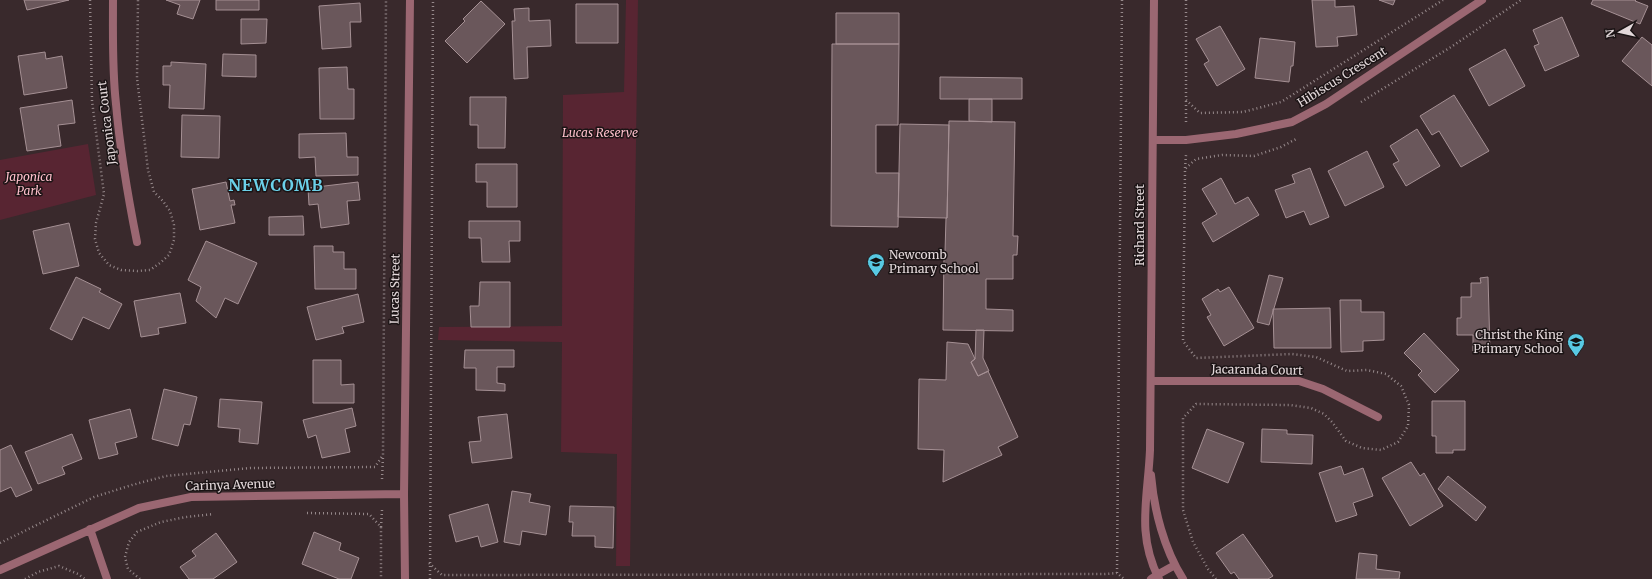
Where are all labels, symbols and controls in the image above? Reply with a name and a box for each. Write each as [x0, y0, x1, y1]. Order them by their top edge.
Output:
north arrow [1600, 12, 1640, 52]
text: N [1603, 28, 1618, 39]
street label: Hibiscus Crescent [1294, 43, 1389, 110]
street label: Japonica Court [94, 80, 119, 167]
park label: Lucas Reserve [562, 125, 638, 140]
park label: Japonica Park [4, 169, 53, 198]
district label: NEWCOMB [228, 175, 324, 195]
street label: Richard Street [1132, 184, 1147, 266]
place label: Newcomb Primary School [889, 247, 979, 276]
school or university icon: Newcomb Primary School [866, 252, 886, 277]
street label: Lucas Street [386, 253, 403, 324]
place label: Christ the King Primary School [1473, 327, 1564, 356]
school or university icon: Christ the King Primary School [1566, 332, 1586, 357]
street label: Jacaranda Court [1210, 361, 1303, 378]
street label: Carinya Avenue [185, 475, 275, 494]

